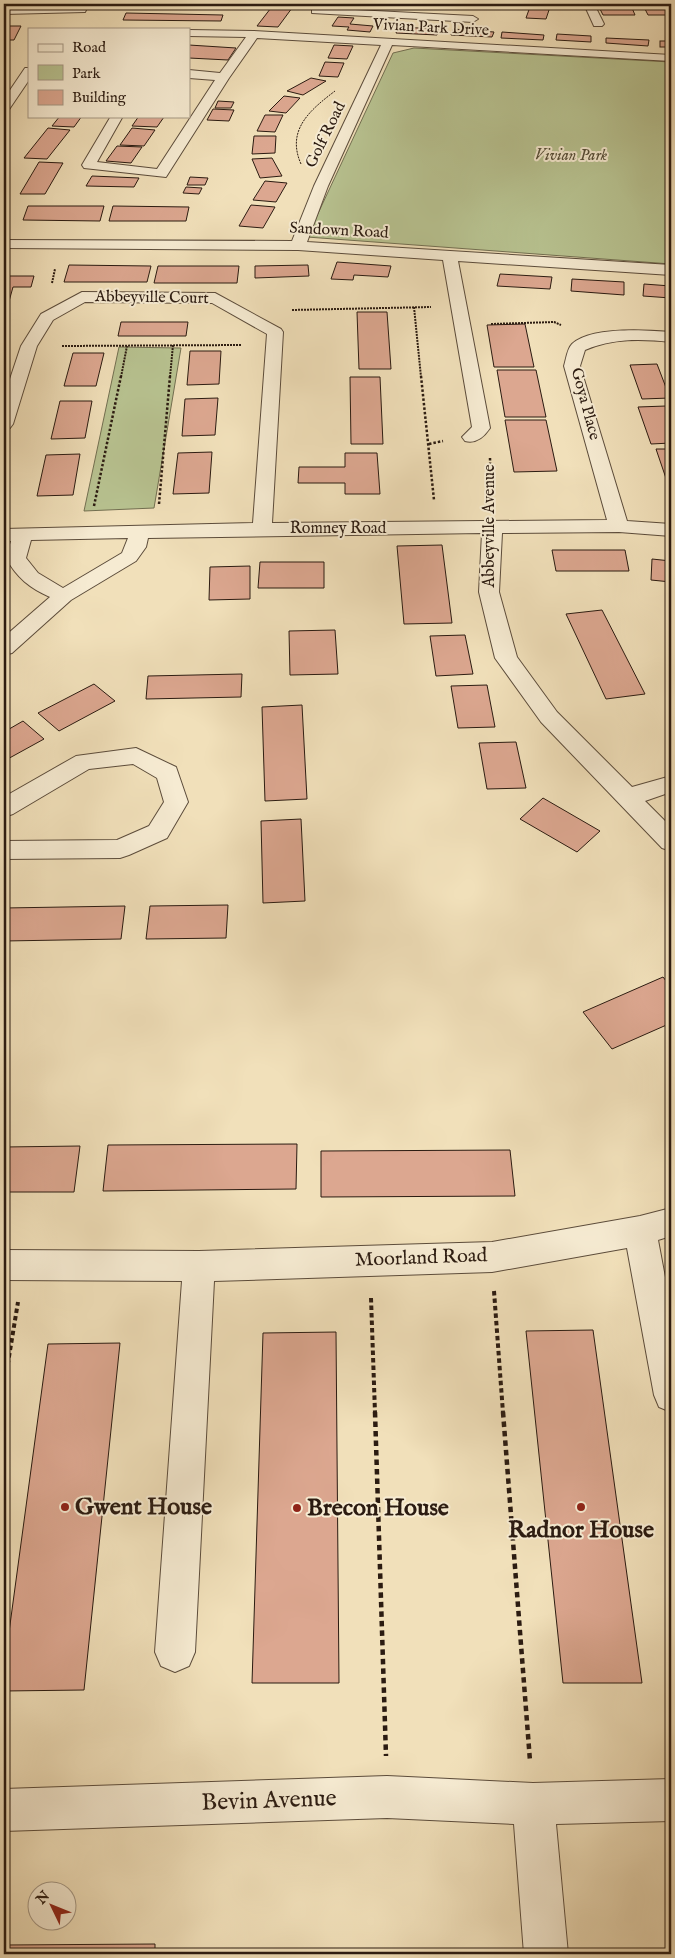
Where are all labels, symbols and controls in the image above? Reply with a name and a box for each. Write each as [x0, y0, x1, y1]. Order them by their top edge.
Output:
street label: Vivian Park Drive [371, 15, 490, 41]
legend [28, 28, 190, 118]
text: Road [72, 38, 107, 57]
text: Park [72, 64, 102, 83]
text: Building [72, 88, 127, 107]
street label: Golf Road [301, 98, 351, 171]
park label: Vivian Park [535, 146, 608, 166]
street label: Sandown Road [289, 218, 390, 244]
street label: Abbeyville Court [94, 287, 210, 309]
street label: Goya Place [566, 366, 604, 442]
street label: Abbeyville Avenue [480, 465, 500, 588]
street label: Romney Road [290, 519, 387, 539]
street label: Moorland Road [354, 1243, 488, 1273]
place label: Gwent House [75, 1492, 212, 1523]
place label: Brecon House [307, 1493, 449, 1524]
marker: Gwent House [59, 1501, 71, 1513]
marker: Radnor House [575, 1501, 587, 1513]
marker: Brecon House [291, 1502, 303, 1514]
place label: Radnor House [508, 1515, 654, 1546]
street label: Bevin Avenue [201, 1783, 337, 1819]
north arrow [28, 1880, 78, 1930]
text: N [32, 1887, 54, 1909]

